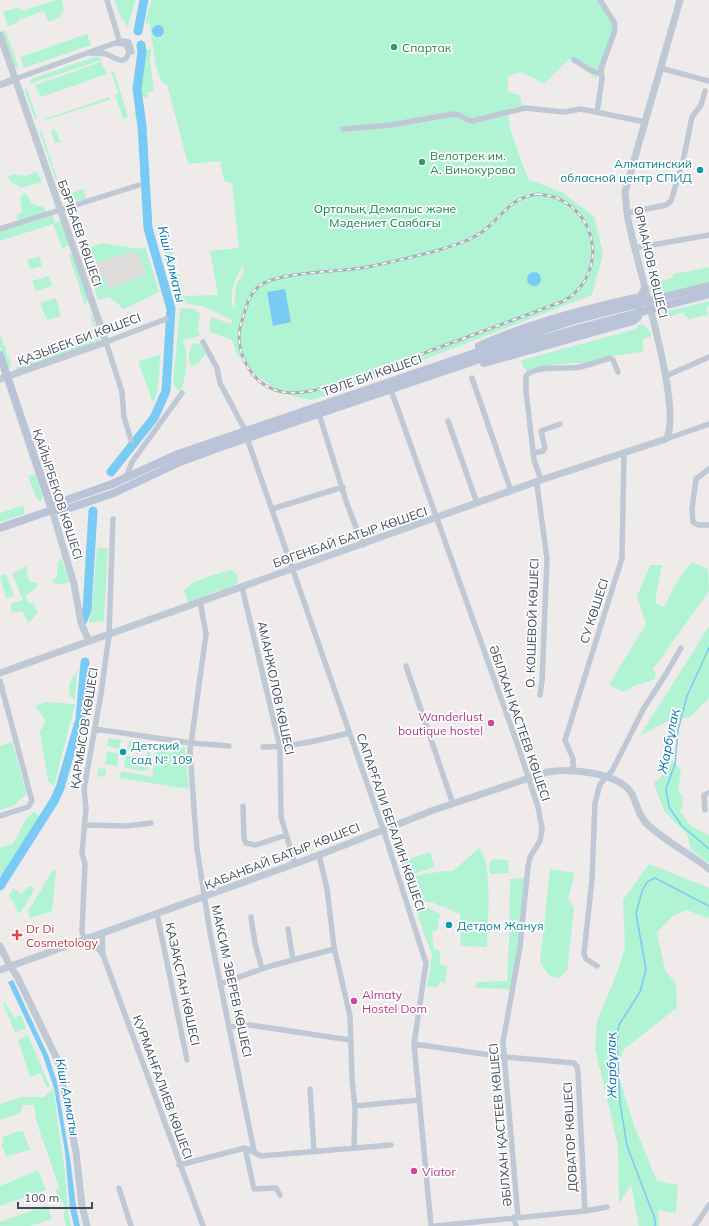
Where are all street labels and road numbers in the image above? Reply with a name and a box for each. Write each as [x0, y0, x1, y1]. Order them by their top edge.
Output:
street label: БӘРІБАЕВ КӨШЕСІ [55, 178, 105, 288]
street label: ОРМАНОВ КӨШЕСІ [631, 205, 671, 319]
street label: ҚАЗЫБЕК БИ КӨШЕСІ [15, 310, 143, 368]
street label: ТӨЛЕ БИ КӨШЕСІ [320, 351, 424, 399]
street label: ҚАЙЫРБЕКОВ КӨШЕСІ [30, 427, 86, 561]
street label: БӨГЕНБАЙ БАТЫР КӨШЕСІ [271, 503, 429, 571]
street label: О. КОШЕВОЙ КӨШЕСІ [522, 558, 542, 688]
street label: СУ КӨШЕСІ [576, 576, 612, 646]
street label: АМАНЖОЛОВ КӨШЕСІ [254, 620, 298, 756]
street label: ӘБІЛХАН ҚАСТЕЕВ КӨШЕСІ [486, 643, 554, 803]
street label: ҚАРМЫСОВ КӨШЕСІ [67, 666, 101, 790]
street label: САПАРҒАЛИ БЕГАЛИН КӨШЕСІ [353, 731, 429, 913]
street label: ҚАБАНБАЙ БАТЫР КӨШЕСІ [202, 819, 362, 893]
street label: МАКСИМ ЗВЕРЕВ КӨШЕСІ [209, 904, 255, 1058]
street label: ҚАЗАҚСТАН КӨШЕСІ [163, 921, 203, 1047]
street label: ҚУРМАНҒАЛИЕВ КӨШЕСІ [130, 1013, 196, 1161]
street label: ӘБІЛХАН ҚАСТЕЕВ КӨШЕСІ [485, 1043, 515, 1207]
street label: ДОВАТОР КӨШЕСІ [560, 1082, 580, 1192]

